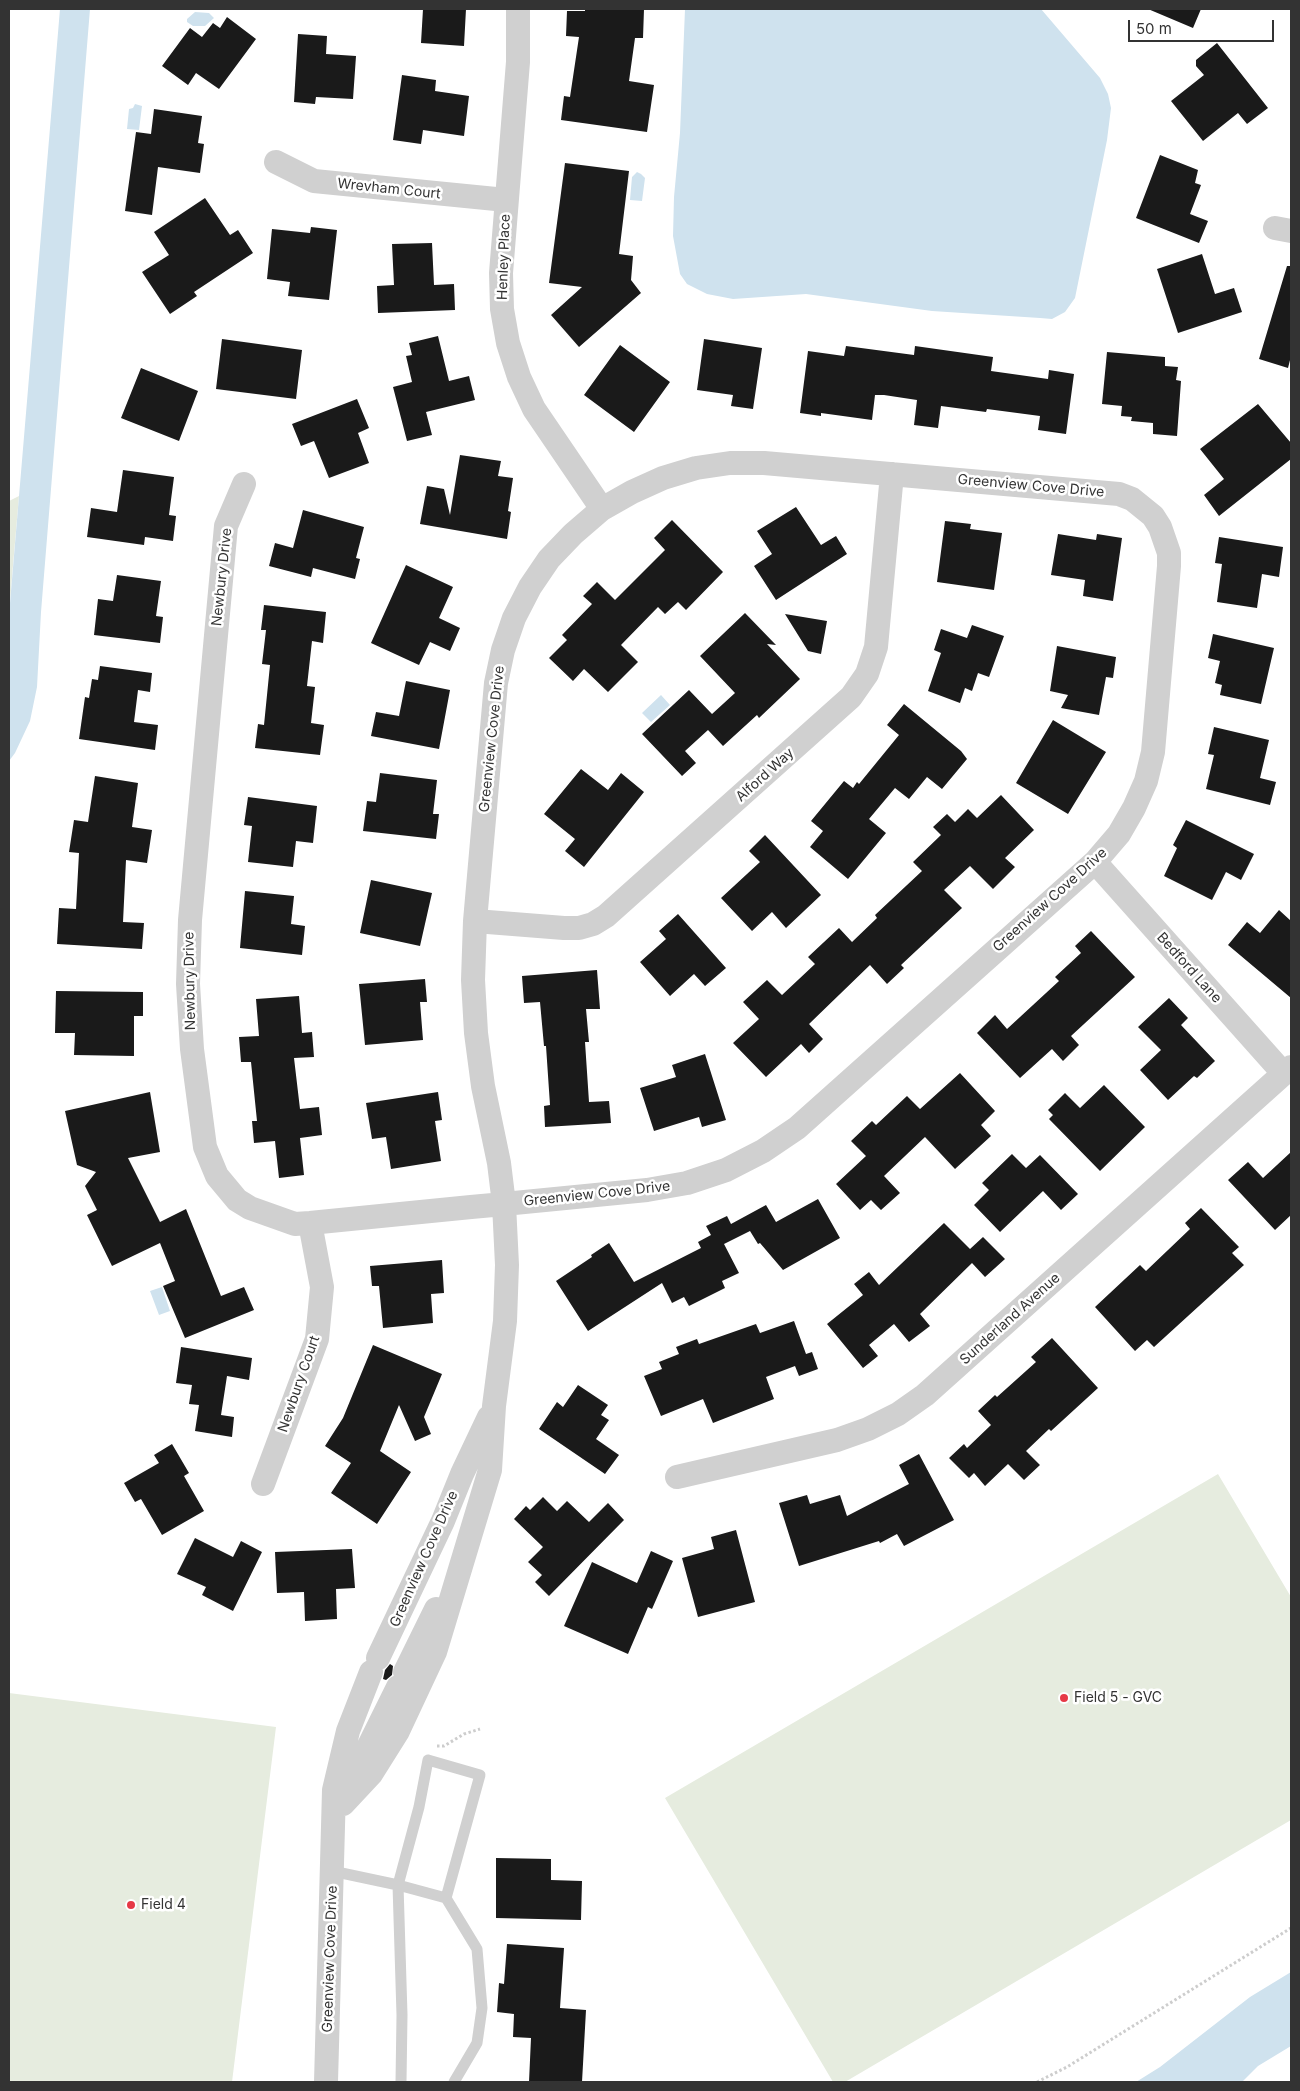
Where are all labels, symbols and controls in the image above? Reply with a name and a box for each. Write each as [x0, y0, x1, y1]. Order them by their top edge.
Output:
scale bar [1130, 10, 1276, 42]
text: 50 m [1136, 19, 1172, 38]
street label: Wrevham Court [337, 175, 441, 203]
street label: Henley Place [494, 214, 514, 300]
street label: Greenview Cove Drive [957, 471, 1105, 501]
street label: Newbury Drive [208, 527, 236, 627]
street label: Greenview Cove Drive [476, 665, 508, 813]
street label: Alford Way [732, 745, 798, 805]
street label: Greenview Cove Drive [990, 845, 1110, 955]
street label: Bedford Lane [1153, 929, 1225, 1007]
street label: Newbury Drive [181, 931, 199, 1031]
street label: Greenview Cove Drive [523, 1178, 671, 1210]
street label: Sunderland Avenue [956, 1270, 1064, 1368]
street label: Newbury Court [275, 1334, 323, 1434]
street label: Greenview Cove Drive [386, 1488, 462, 1630]
place label: Field 5 - GVC [1074, 1690, 1162, 1706]
marker: Field 5 - GVC [1058, 1692, 1070, 1704]
street label: Greenview Cove Drive [319, 1885, 341, 2033]
place label: Field 4 [141, 1897, 186, 1913]
marker: Field 4 [125, 1899, 137, 1911]

